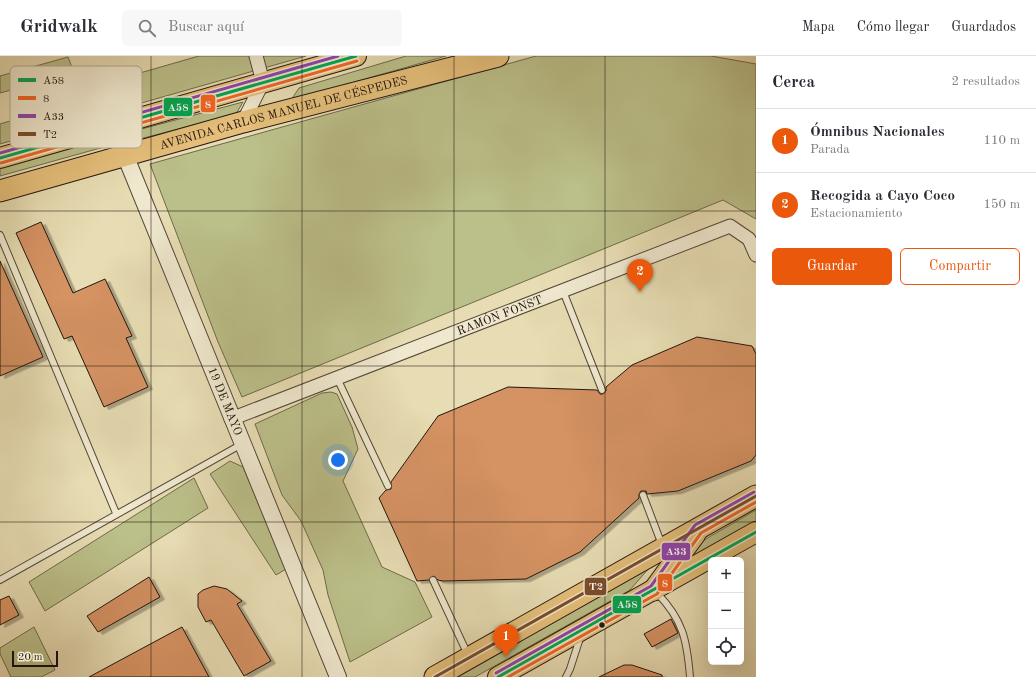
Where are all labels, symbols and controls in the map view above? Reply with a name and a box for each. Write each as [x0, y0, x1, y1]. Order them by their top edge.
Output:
search box [122, 10, 402, 46]
icon: search [136, 17, 158, 39]
text: Gridwalk [20, 18, 98, 37]
text: Buscar aquí [168, 20, 244, 35]
text: Mapa [802, 20, 835, 34]
text: Cómo llegar [857, 20, 929, 34]
text: Guardados [951, 20, 1016, 34]
legend [10, 66, 142, 148]
text: Cerca [772, 74, 815, 91]
street label: AVENIDA CARLOS MANUEL DE CÉSPEDES [158, 75, 409, 152]
text: 2 resultados [952, 75, 1020, 88]
text: A58 [43, 76, 64, 87]
text: 8 [43, 94, 49, 105]
line badge: 8 [200, 94, 216, 113]
line badge: A58 [163, 97, 193, 117]
text: 8 [205, 100, 211, 111]
text: A58 [167, 103, 189, 114]
text: A33 [43, 112, 64, 123]
text: Ómnibus Nacionales [810, 125, 945, 140]
text: T2 [43, 130, 57, 141]
text: 1 [781, 134, 789, 147]
text: 110 m [983, 134, 1020, 147]
text: Parada [810, 143, 850, 156]
text: Recogida a Cayo Coco [810, 189, 955, 204]
text: 2 [781, 198, 789, 211]
text: 150 m [983, 198, 1020, 211]
text: Estacionamiento [810, 207, 902, 220]
button: Guardar [772, 248, 892, 285]
button: Compartir [900, 248, 1020, 285]
pin: 2 [627, 259, 653, 292]
street label: RAMÓN FONST [456, 294, 544, 338]
street label: 19 DE MAYO [205, 366, 244, 437]
your location [328, 450, 348, 470]
line badge: A33 [661, 542, 691, 561]
text: A33 [665, 547, 687, 558]
map controls [708, 557, 744, 665]
button: + [708, 557, 744, 593]
line badge: 8 [657, 573, 673, 592]
line badge: T2 [584, 577, 607, 596]
text: 8 [662, 579, 668, 590]
text: T2 [589, 582, 603, 593]
button: − [708, 593, 744, 629]
line badge: A58 [612, 595, 642, 614]
text: A58 [616, 600, 638, 611]
unlabelled marker [597, 620, 607, 630]
pin: 1 [493, 624, 519, 657]
button: locate [708, 629, 744, 665]
scale bar [12, 649, 58, 668]
text: 20 m [18, 652, 43, 663]

